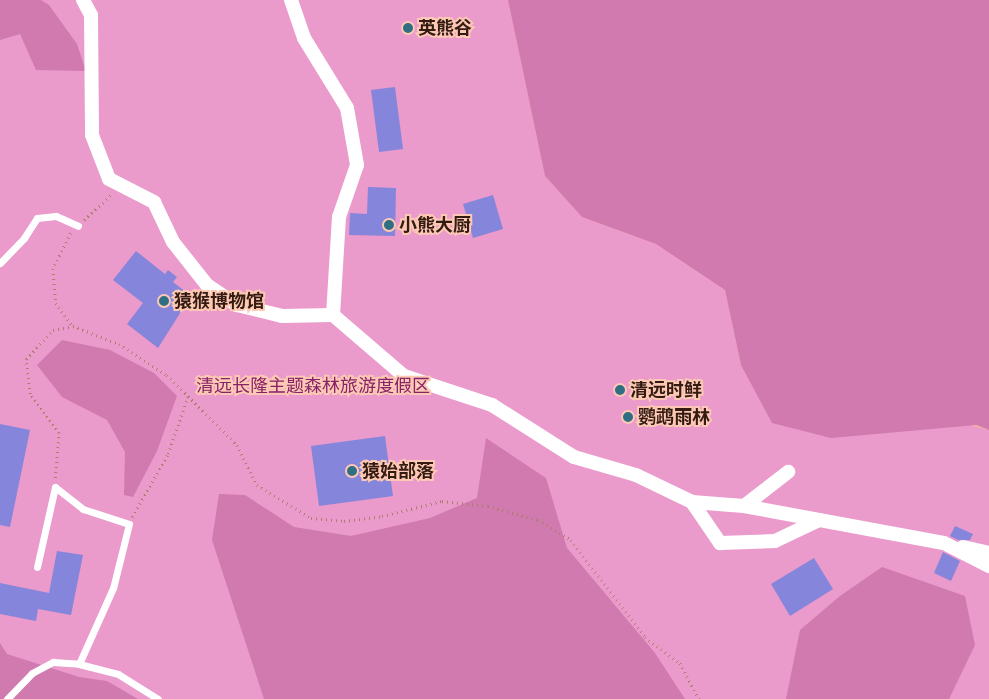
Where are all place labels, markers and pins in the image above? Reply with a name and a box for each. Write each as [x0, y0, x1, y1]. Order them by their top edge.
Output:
place label: 英熊谷 [418, 17, 472, 39]
marker: 英熊谷 [402, 22, 414, 34]
place label: 小熊大厨 [399, 214, 471, 236]
marker: 小熊大厨 [383, 219, 395, 231]
place label: 猿猴博物馆 [174, 290, 264, 312]
marker: 猿猴博物馆 [158, 295, 170, 307]
place label: 清远时鲜 [630, 379, 702, 401]
marker: 清远时鲜 [614, 384, 626, 396]
place label: 鹦鹉雨林 [638, 406, 710, 428]
marker: 鹦鹉雨林 [622, 411, 634, 423]
place label: 猿始部落 [362, 460, 434, 482]
marker: 猿始部落 [346, 465, 358, 477]

